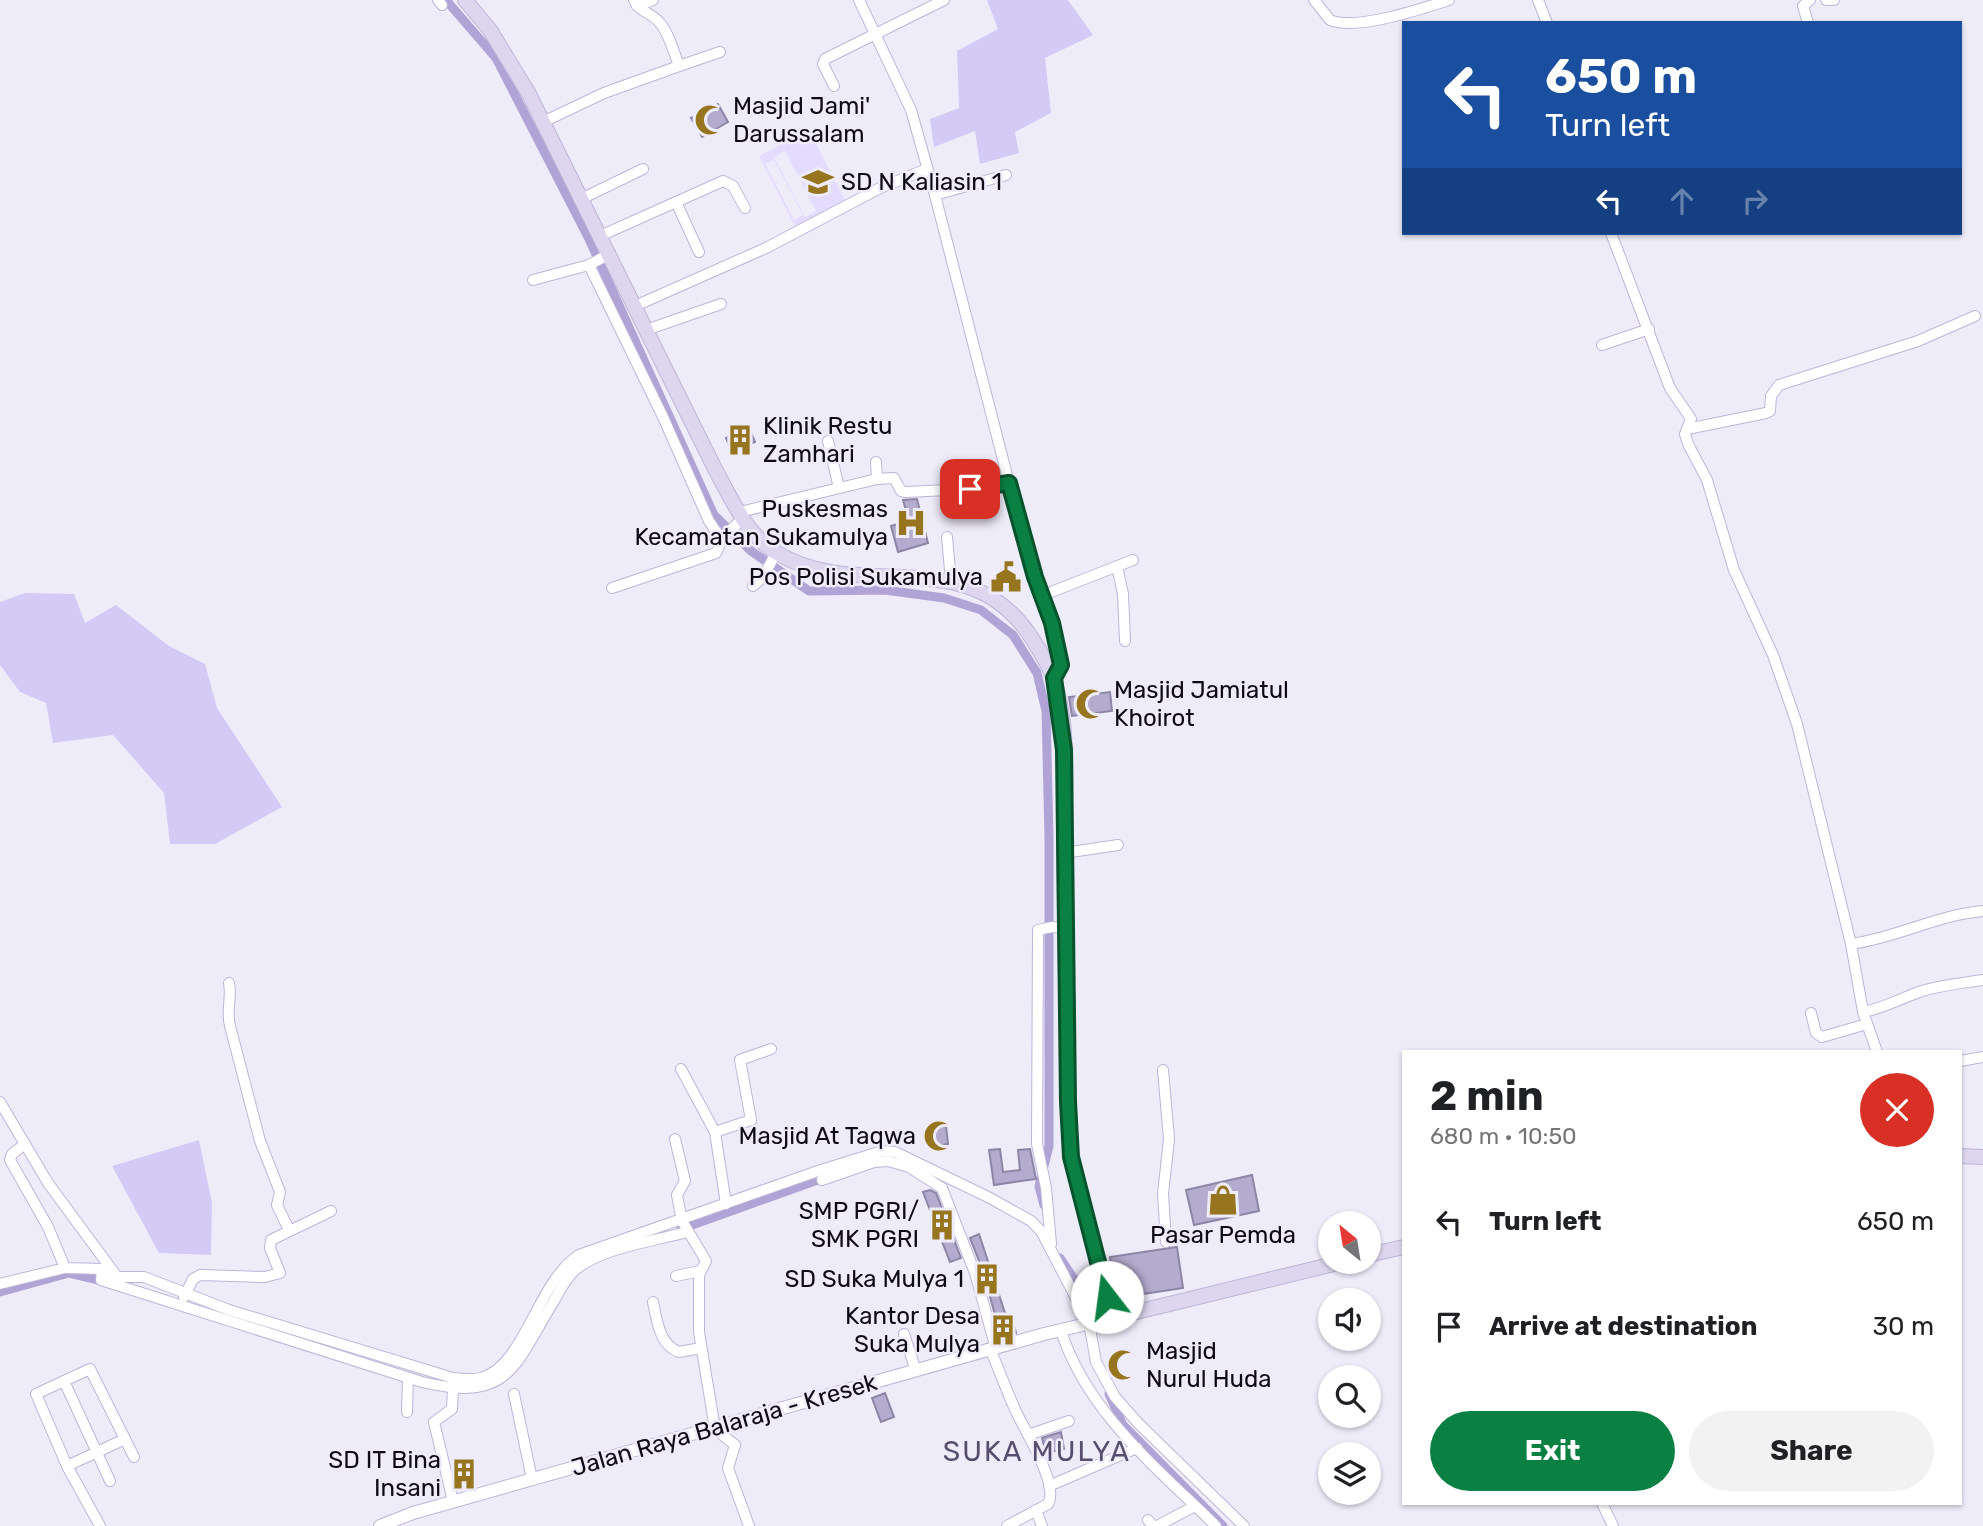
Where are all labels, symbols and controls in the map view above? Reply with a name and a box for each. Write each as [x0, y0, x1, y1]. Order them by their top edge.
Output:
text: 650 m [1545, 47, 1697, 105]
icon: left [1430, 49, 1521, 140]
place label: Masjid Jami' Darussalam [733, 92, 870, 148]
mosque icon: Masjid Jami' Darussalam [693, 103, 727, 137]
text: Turn left [1545, 106, 1670, 144]
school or university icon: SD N Kaliasin 1 [801, 165, 835, 199]
place label: SD N Kaliasin 1 [841, 168, 1002, 196]
icon: left [1590, 182, 1628, 220]
icon: ahead [1663, 182, 1701, 220]
icon: right [1736, 182, 1774, 220]
place label: Klinik Restu Zamhari [763, 412, 893, 468]
building icon: Klinik Restu Zamhari [723, 423, 757, 457]
pin [940, 459, 1000, 519]
icon: arrive [951, 470, 989, 508]
place label: Puskesmas Kecamatan Sukamulya [634, 495, 888, 551]
hospital icon: Puskesmas Kecamatan Sukamulya [894, 506, 928, 540]
public building icon: Pos Polisi Sukamulya [989, 560, 1023, 594]
place label: Pos Polisi Sukamulya [749, 563, 983, 591]
place label: Masjid Jamiatul Khoirot [1114, 676, 1289, 732]
mosque icon: Masjid Jamiatul Khoirot [1074, 687, 1108, 721]
text: 2 min [1430, 1071, 1544, 1121]
button: close [1860, 1073, 1934, 1147]
mosque icon: Masjid At Taqwa [922, 1119, 956, 1153]
place label: Masjid At Taqwa [739, 1122, 916, 1150]
text: 680 m · 10:50 [1430, 1122, 1577, 1150]
shop icon: Pasar Pemda [1206, 1183, 1240, 1217]
place label: SMP PGRI/ SMK PGRI [799, 1197, 919, 1253]
icon: left [1430, 1203, 1468, 1241]
text: Turn left [1489, 1206, 1601, 1237]
text: 650 m [1857, 1206, 1934, 1237]
building icon: SMP PGRI/ SMK PGRI [925, 1208, 959, 1242]
north arrow [1318, 1211, 1381, 1274]
map controls [1318, 1211, 1381, 1505]
place label: Pasar Pemda [1150, 1221, 1296, 1249]
position arrow [1070, 1260, 1144, 1334]
building icon: SD Suka Mulya 1 [970, 1262, 1004, 1296]
place label: SD Suka Mulya 1 [784, 1265, 964, 1293]
button: sound [1318, 1288, 1381, 1351]
place label: Kantor Desa Suka Mulya [845, 1302, 980, 1358]
icon: arrive [1430, 1308, 1468, 1346]
text: Arrive at destination [1489, 1311, 1757, 1342]
text: 30 m [1872, 1311, 1934, 1342]
building icon: Kantor Desa Suka Mulya [986, 1313, 1020, 1347]
place label: Masjid Nurul Huda [1146, 1337, 1272, 1393]
mosque icon: Masjid Nurul Huda [1106, 1348, 1140, 1382]
button: search [1318, 1365, 1381, 1428]
street label: Jalan Raya Balaraja - Kresek [568, 1368, 881, 1482]
button: Exit [1430, 1411, 1675, 1491]
button: Share [1689, 1411, 1934, 1491]
district label: SUKA MULYA [943, 1435, 1131, 1468]
button: layers [1318, 1442, 1381, 1505]
place label: SD IT Bina Insani [328, 1446, 441, 1502]
building icon: SD IT Bina Insani [447, 1457, 481, 1491]

